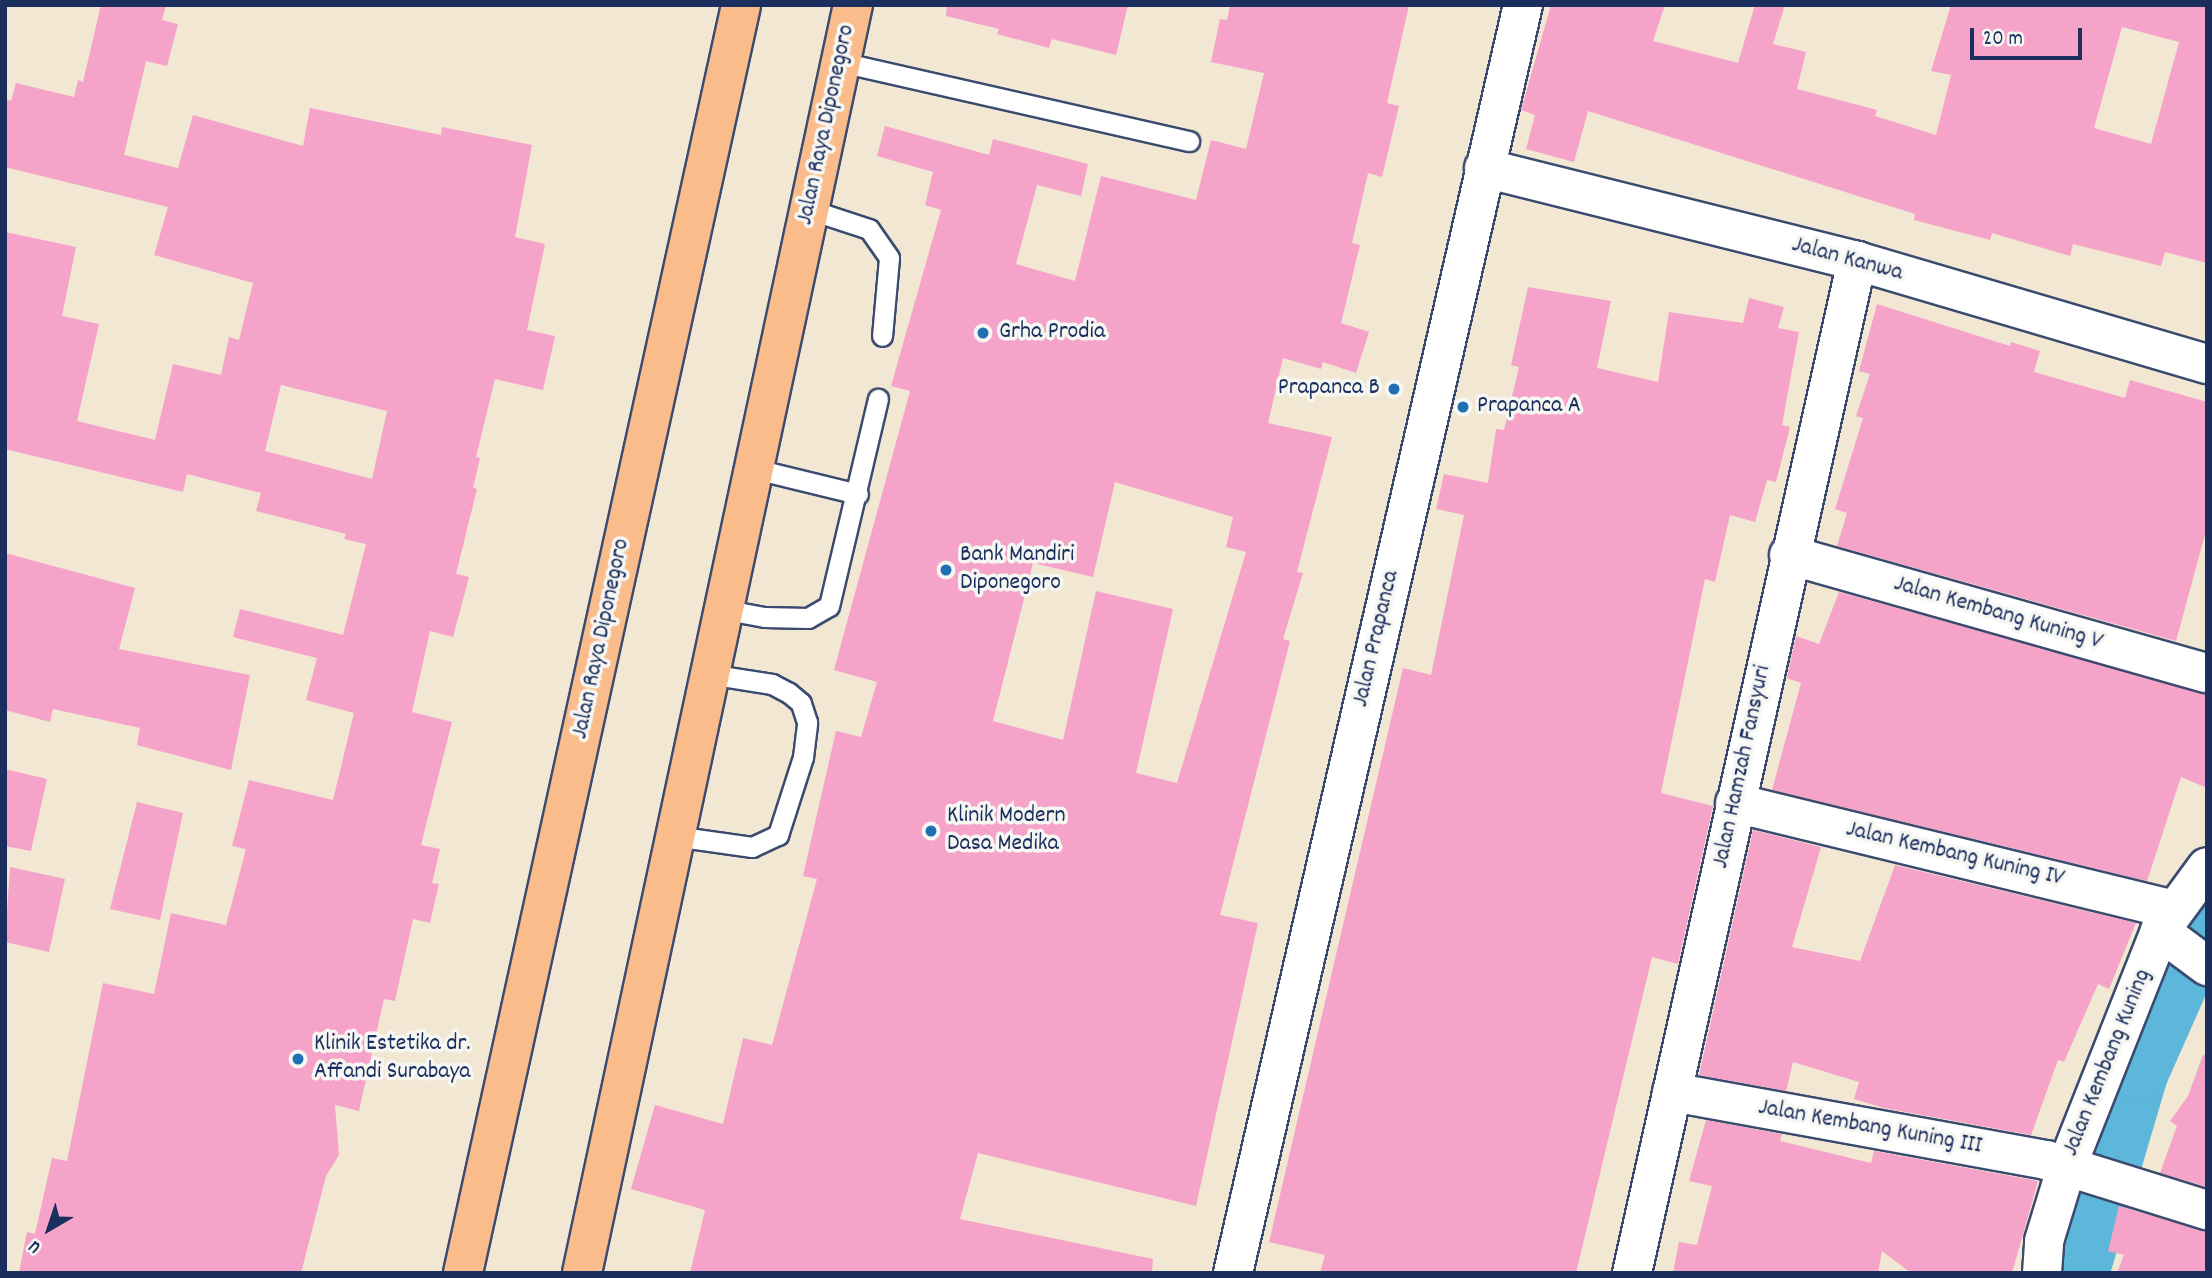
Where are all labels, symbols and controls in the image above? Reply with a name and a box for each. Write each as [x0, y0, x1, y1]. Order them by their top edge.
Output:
scale bar [1974, 14, 2086, 58]
street label: Jalan Raya Diponegoro [792, 22, 862, 228]
text: 20 m [1983, 25, 2023, 55]
street label: Jalan Kanwa [1788, 231, 1906, 289]
place label: Grha Prodia [999, 319, 1105, 347]
marker: Grha Prodia [973, 323, 993, 343]
place label: Prapanca B [1278, 375, 1380, 403]
marker: Prapanca B [1386, 381, 1402, 397]
place label: Prapanca A [1477, 393, 1581, 421]
marker: Prapanca A [1455, 399, 1471, 415]
street label: Jalan Raya Diponegoro [567, 536, 637, 742]
place label: Bank Mandiri Diponegoro [960, 542, 1074, 598]
marker: Bank Mandiri Diponegoro [938, 562, 954, 578]
street label: Jalan Prapanca [1347, 568, 1407, 710]
street label: Jalan Kembang Kuning V [1890, 570, 2106, 658]
street label: Jalan Hamzah Fansyuri [1707, 663, 1779, 871]
place label: Klinik Modern Dasa Medika [947, 803, 1066, 859]
street label: Jalan Kembang Kuning IV [1843, 816, 2067, 894]
marker: Klinik Modern Dasa Medika [921, 821, 941, 841]
street label: Jalan Kembang Kuning [2057, 965, 2159, 1161]
place label: Klinik Estetika dr. Affandi Surabaya [314, 1031, 471, 1087]
marker: Klinik Estetika dr. Affandi Surabaya [288, 1049, 308, 1069]
street label: Jalan Kembang Kuning III [1756, 1094, 1984, 1162]
north arrow [14, 1194, 84, 1264]
text: U [23, 1232, 48, 1259]

